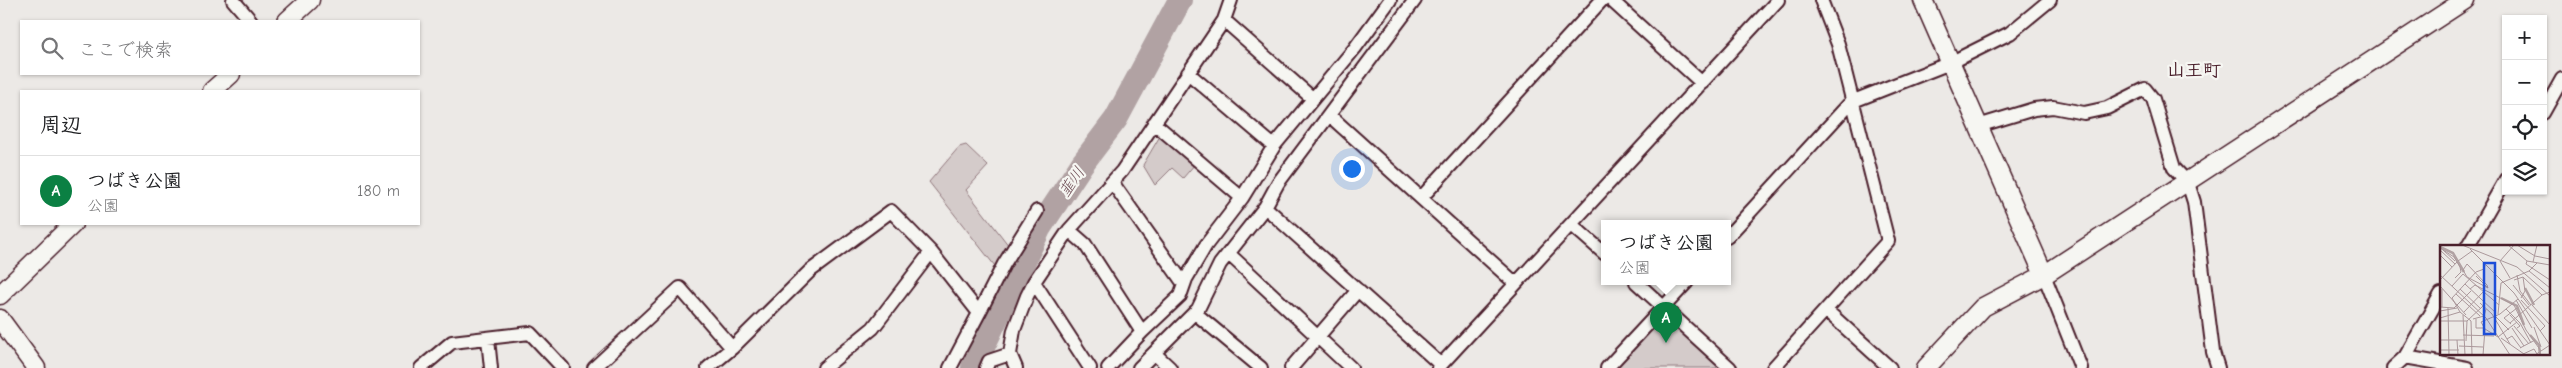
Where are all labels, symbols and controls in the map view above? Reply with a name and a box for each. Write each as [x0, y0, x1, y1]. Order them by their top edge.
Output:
map controls [2502, 15, 2547, 195]
button: + [2502, 15, 2547, 60]
search box [20, 20, 420, 75]
icon: search [38, 34, 66, 62]
text: ここで検索 [78, 39, 173, 61]
district label: 山王町 [2167, 60, 2221, 81]
button: − [2502, 60, 2547, 105]
button: locate [2502, 105, 2547, 150]
text: 周辺 [40, 113, 82, 137]
button: layers [2502, 150, 2547, 195]
your location [1339, 156, 1365, 182]
water label: 韮川 [1055, 164, 1089, 200]
text: つばき公園 [87, 170, 182, 192]
text: A [52, 182, 60, 200]
text: 180 m [357, 182, 400, 200]
text: 公園 [87, 197, 119, 215]
popup [1601, 220, 1731, 285]
text: つばき公園 [1618, 232, 1714, 254]
inset map [2440, 245, 2550, 356]
text: 公園 [1618, 259, 1651, 277]
pin: A [1650, 302, 1682, 343]

